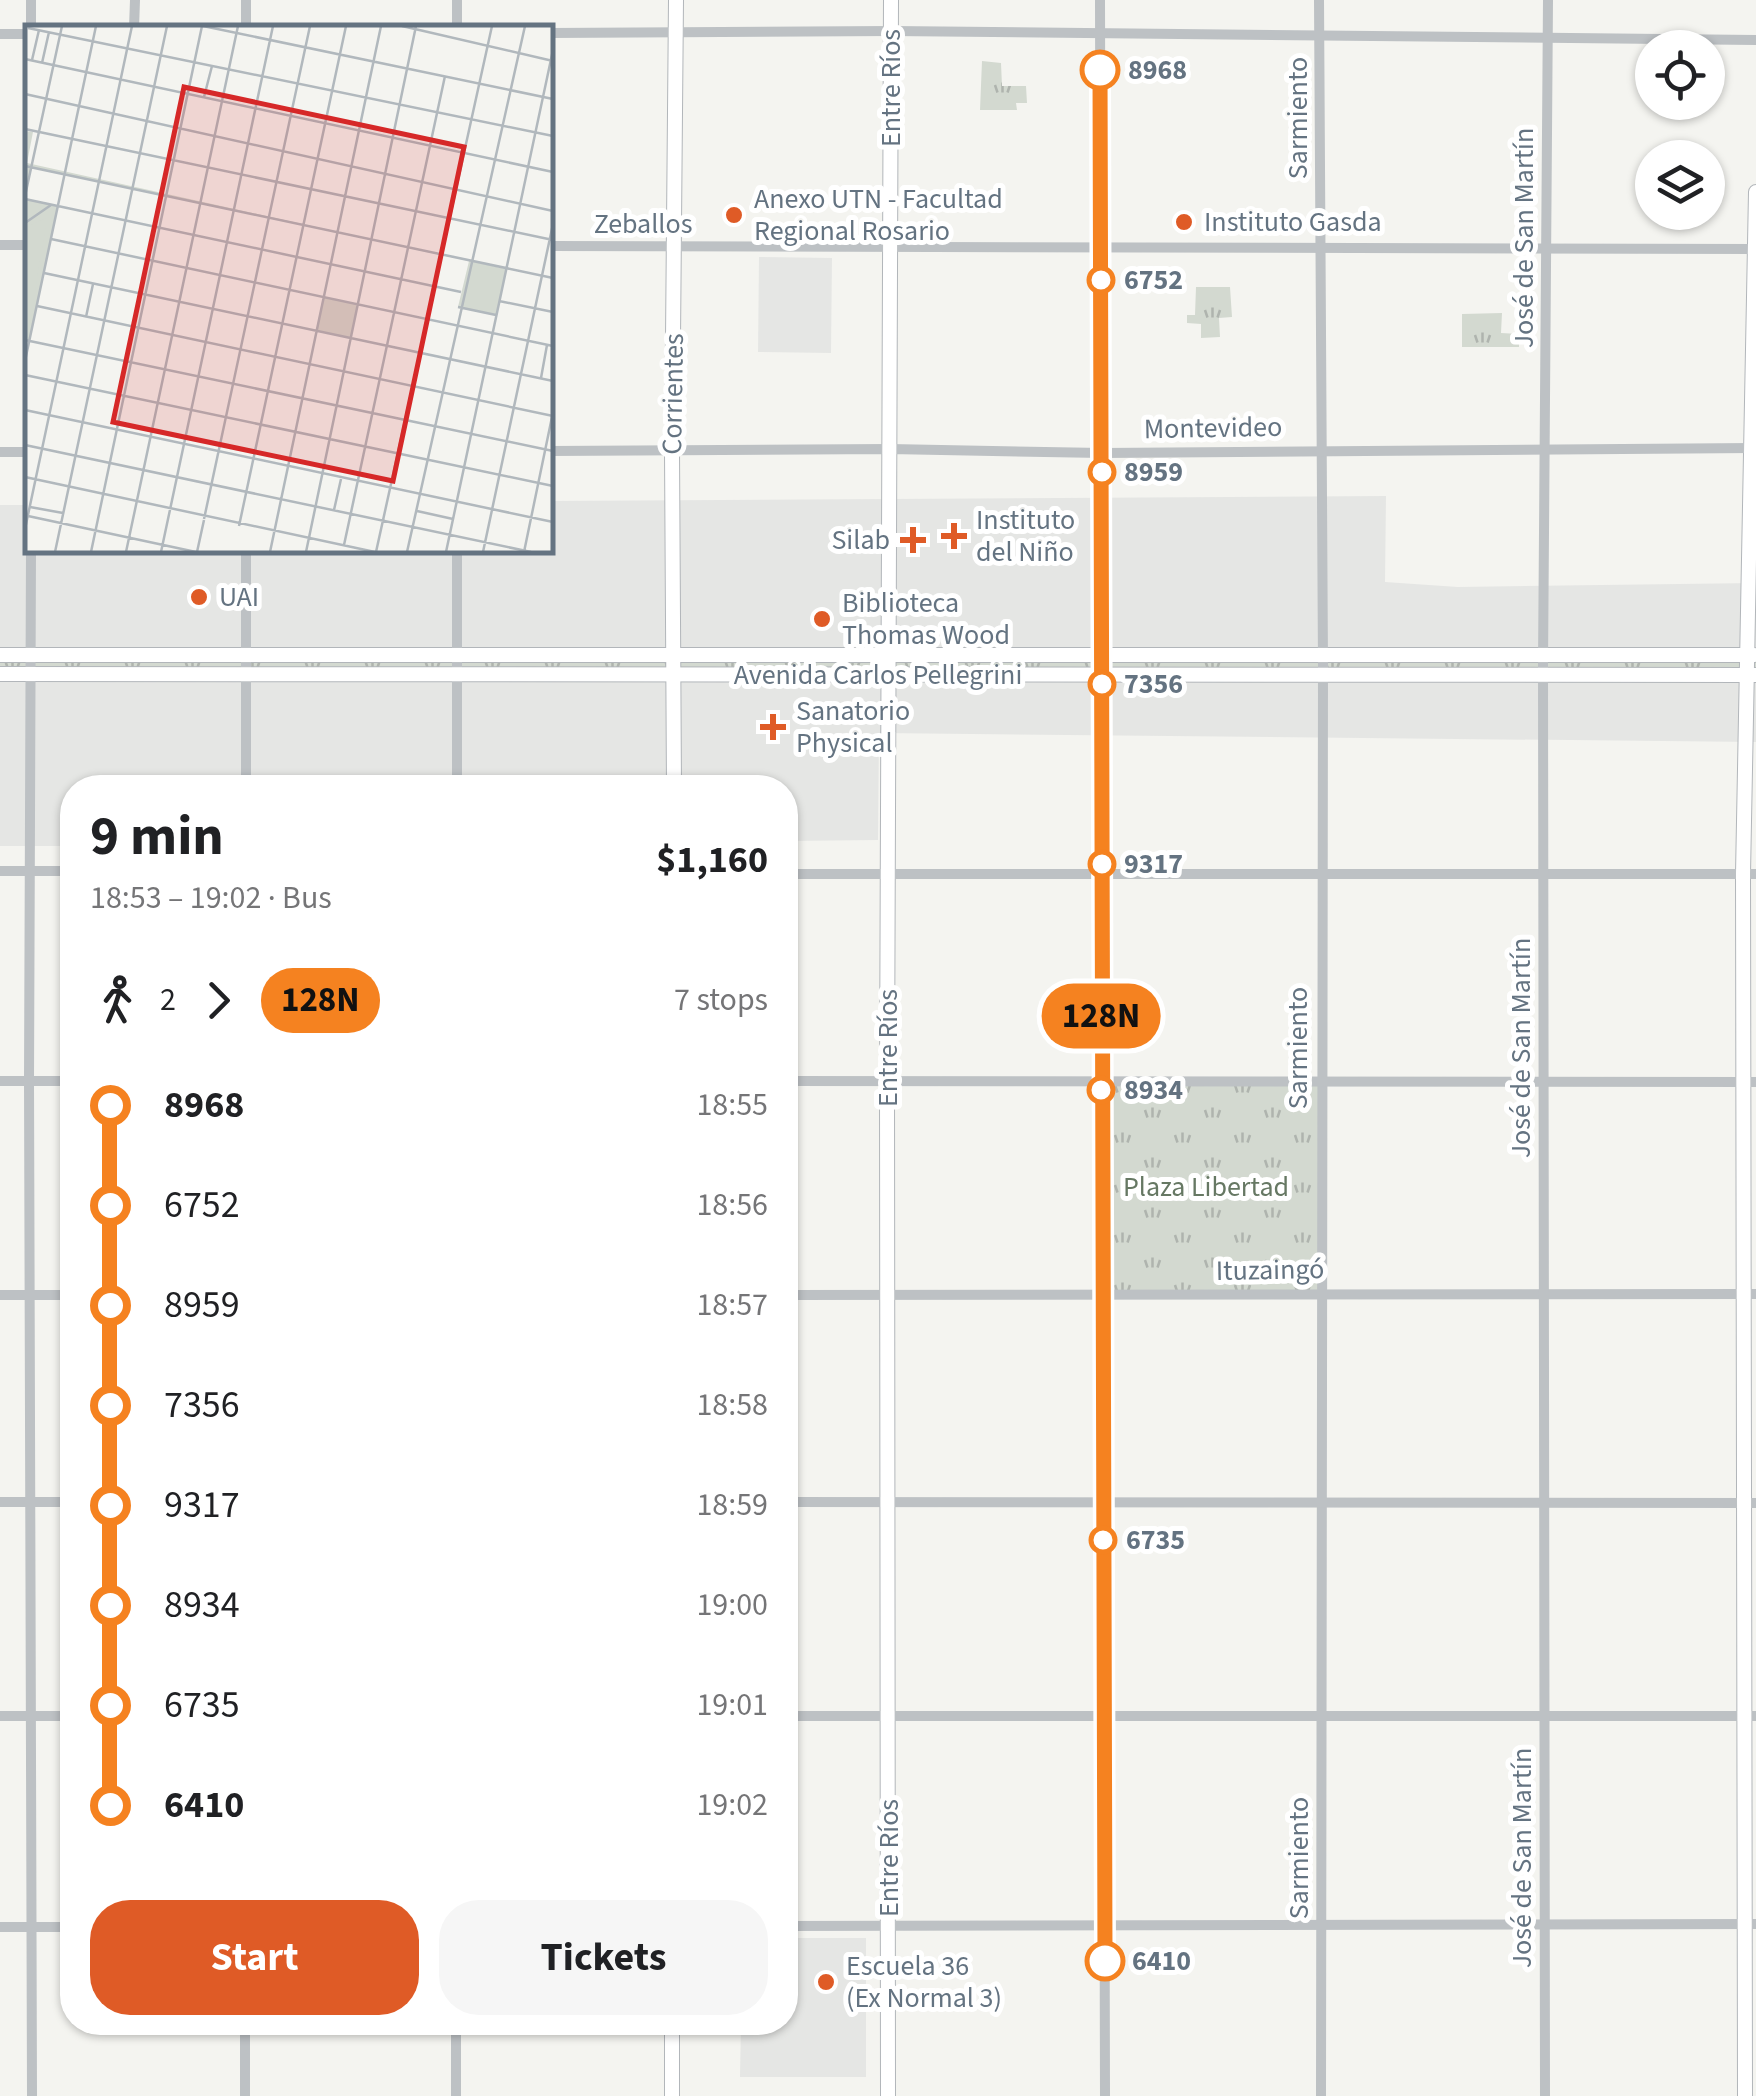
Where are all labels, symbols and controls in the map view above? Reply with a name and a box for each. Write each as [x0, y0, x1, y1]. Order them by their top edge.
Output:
inset map [25, 25, 552, 552]
street label: Entre Ríos [871, 29, 911, 147]
map controls [1635, 30, 1725, 230]
button: locate [1635, 30, 1725, 120]
place label: 8968 [1128, 50, 1187, 90]
marker: 8968 [1081, 51, 1119, 89]
street label: Sarmiento [1278, 57, 1318, 179]
street label: José de San Martín [1504, 128, 1544, 348]
button: layers [1635, 140, 1725, 230]
place label: Anexo UTN - Facultad Regional Rosario [754, 179, 1003, 251]
place label: Instituto Gasda [1204, 202, 1382, 242]
street label: Zeballos [594, 204, 692, 244]
marker: Anexo UTN - Facultad Regional Rosario [723, 204, 745, 226]
marker: Instituto Gasda [1173, 211, 1195, 233]
place label: 6752 [1124, 260, 1183, 300]
marker: 6752 [1088, 267, 1114, 293]
street label: Corrientes [652, 333, 694, 455]
street label: Montevideo [1143, 407, 1283, 449]
place label: 8959 [1124, 452, 1183, 492]
marker: 8959 [1089, 459, 1115, 485]
place label: Instituto del Niño [976, 500, 1075, 572]
place label: Silab [831, 520, 890, 560]
marker: Instituto del Niño [941, 523, 967, 549]
marker: Silab [900, 527, 926, 553]
place label: UAI [219, 577, 259, 617]
place label: Biblioteca Thomas Wood [842, 583, 1010, 655]
marker: UAI [188, 586, 210, 608]
marker: Biblioteca Thomas Wood [811, 608, 833, 630]
street label: Avenida Carlos Pellegrini [734, 655, 1022, 695]
place label: 7356 [1124, 664, 1183, 704]
marker: 7356 [1089, 671, 1115, 697]
place label: Sanatorio Physical [796, 691, 910, 763]
marker: Sanatorio Physical [760, 714, 786, 740]
text: 9 min [90, 798, 224, 876]
text: $1,160 [656, 833, 768, 887]
place label: 9317 [1124, 844, 1183, 884]
marker: 9317 [1089, 851, 1115, 877]
text: 18:53 – 19:02 · Bus [90, 875, 332, 921]
street label: José de San Martín [1501, 938, 1541, 1158]
icon: walk [90, 973, 145, 1028]
icon: forward [191, 973, 246, 1028]
text: 128N [281, 975, 360, 1025]
text: 2 [160, 977, 176, 1023]
text: 7 stops [674, 977, 768, 1023]
line badge: 128N [1031, 984, 1171, 1048]
street label: Sarmiento [1278, 987, 1318, 1109]
street label: Entre Ríos [868, 989, 908, 1107]
text: 128N [1062, 991, 1140, 1041]
place label: 8934 [1124, 1070, 1183, 1110]
marker: 8934 [1088, 1077, 1114, 1103]
text: 8968 [164, 1078, 244, 1132]
text: 18:55 [696, 1082, 768, 1128]
park label: Plaza Libertad [1123, 1167, 1289, 1207]
text: 6752 [164, 1178, 240, 1232]
text: 18:56 [696, 1182, 768, 1228]
street label: Ituzaingó [1215, 1249, 1325, 1291]
text: 8959 [164, 1278, 240, 1332]
text: 18:57 [696, 1282, 768, 1328]
text: 7356 [164, 1378, 240, 1432]
text: 18:58 [696, 1382, 768, 1428]
text: 9317 [164, 1478, 240, 1532]
text: 18:59 [696, 1482, 768, 1528]
place label: 6735 [1126, 1520, 1185, 1560]
marker: 6735 [1090, 1527, 1116, 1553]
text: 8934 [164, 1578, 240, 1632]
text: 19:00 [696, 1582, 768, 1628]
text: 6735 [164, 1678, 240, 1732]
text: 19:01 [696, 1682, 768, 1728]
street label: José de San Martín [1502, 1748, 1542, 1968]
text: 6410 [164, 1778, 244, 1832]
text: 19:02 [696, 1782, 768, 1828]
street label: Sarmiento [1279, 1797, 1319, 1919]
street label: Entre Ríos [869, 1799, 909, 1917]
button: Start [90, 1900, 419, 2015]
button: Tickets [439, 1900, 768, 2015]
place label: 6410 [1132, 1941, 1191, 1981]
marker: 6410 [1086, 1942, 1124, 1980]
place label: Escuela 36 (Ex Normal 3) [846, 1946, 1002, 2018]
marker: Escuela 36 (Ex Normal 3) [815, 1971, 837, 1993]

